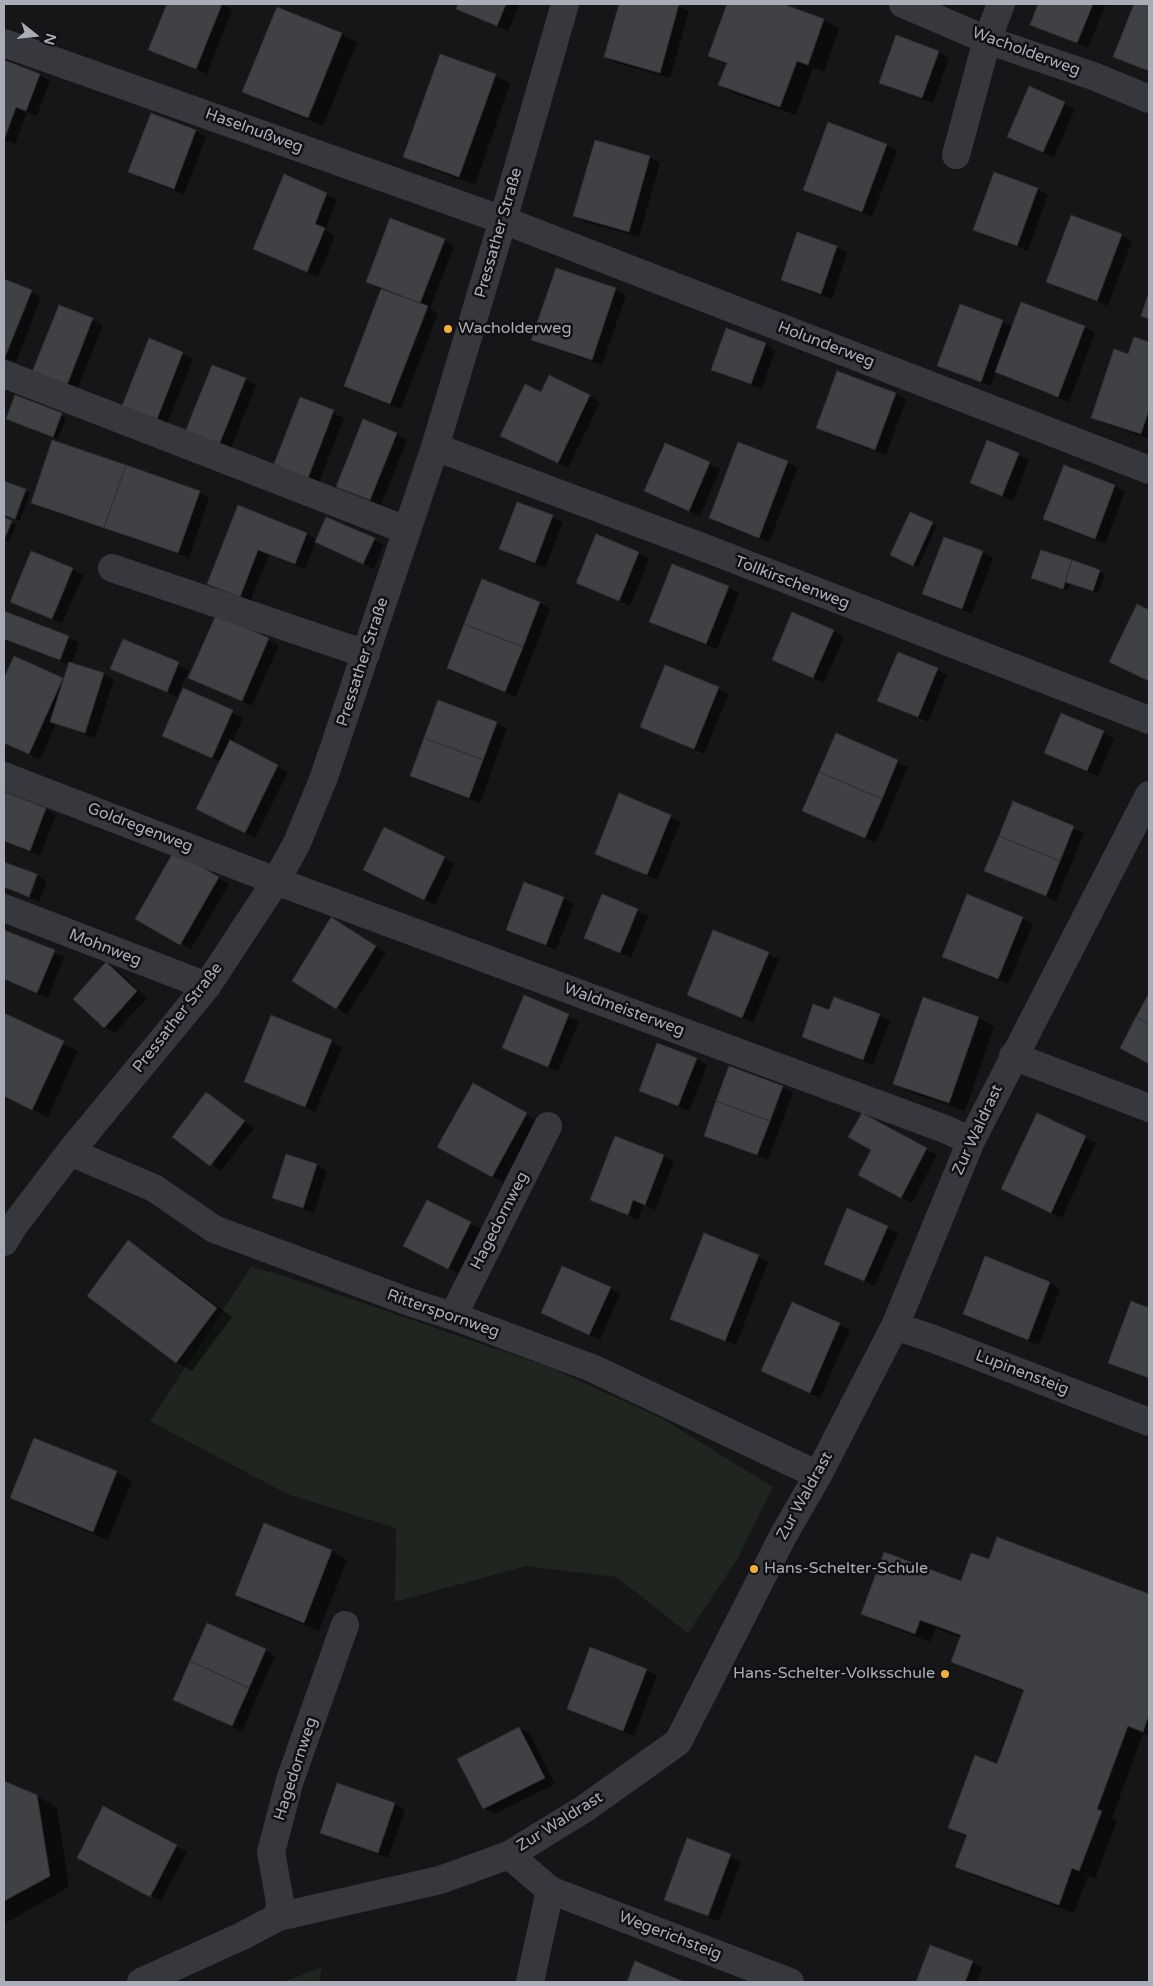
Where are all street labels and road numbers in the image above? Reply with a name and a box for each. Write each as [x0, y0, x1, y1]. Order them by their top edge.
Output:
street label: Wacholderweg [969, 24, 1083, 80]
street label: Haselnußweg [203, 104, 305, 158]
street label: Pressather Straße [471, 166, 527, 300]
street label: Holunderweg [775, 318, 877, 372]
street label: Tollkirschenweg [732, 552, 852, 614]
street label: Pressather Straße [333, 595, 393, 729]
street label: Goldregenweg [85, 799, 195, 857]
street label: Mohnweg [66, 925, 144, 971]
street label: Pressather Straße [129, 959, 227, 1077]
street label: Waldmeisterweg [561, 979, 687, 1041]
street label: Zur Waldrast [949, 1082, 1007, 1178]
street label: Hagedornweg [467, 1169, 533, 1273]
street label: Ritterspornweg [384, 1286, 502, 1342]
street label: Lupinensteig [973, 1346, 1071, 1400]
street label: Zur Waldrast [773, 1449, 837, 1543]
street label: Hagedornweg [270, 1715, 322, 1823]
street label: Zur Waldrast [513, 1788, 607, 1856]
street label: Wegerichsteig [616, 1908, 724, 1964]

